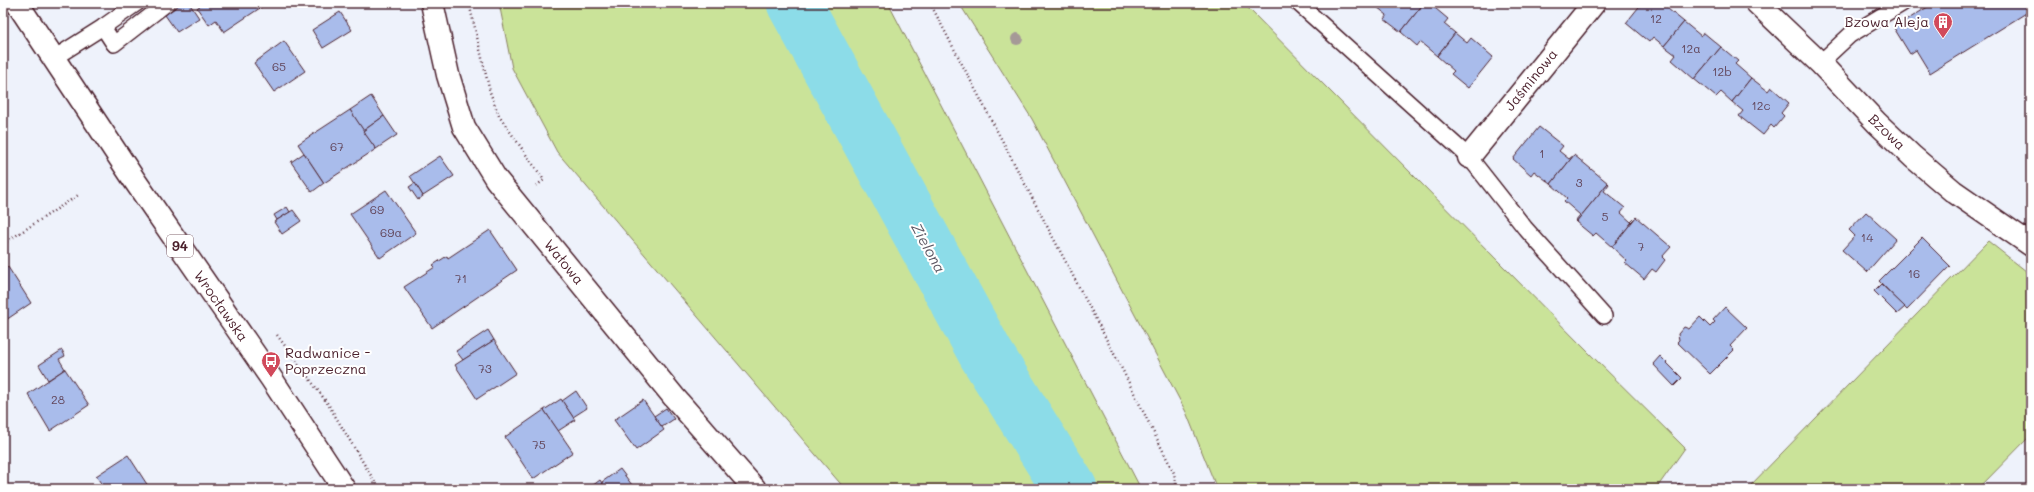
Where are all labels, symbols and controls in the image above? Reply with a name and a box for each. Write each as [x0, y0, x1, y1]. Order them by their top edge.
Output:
house number: 12 [1650, 10, 1662, 26]
building icon: Bzowa Aleja [1932, 11, 1954, 39]
place label: Bzowa Aleja [1845, 12, 1929, 31]
house number: 12a [1681, 40, 1701, 56]
street label: Jaśminowa [1500, 45, 1561, 115]
house number: 65 [272, 58, 286, 74]
house number: 12b [1712, 63, 1732, 79]
house number: 12c [1751, 97, 1771, 113]
street label: Bzowa [1865, 109, 1910, 154]
house number: 67 [330, 138, 344, 154]
house number: 1 [1539, 145, 1545, 161]
house number: 3 [1575, 174, 1583, 190]
house number: 69 [370, 201, 384, 217]
house number: 5 [1602, 208, 1609, 224]
water label: Zielona [907, 219, 951, 276]
house number: 69a [380, 224, 402, 240]
house number: 14 [1861, 229, 1873, 245]
road number: 94 [167, 235, 193, 257]
street label: Wałowa [540, 235, 589, 288]
house number: 7 [1638, 238, 1645, 254]
house number: 16 [1908, 265, 1920, 281]
street label: Wrocławska [190, 266, 253, 345]
house number: 71 [455, 270, 467, 286]
place label: Radwanice - Poprzeczna [285, 343, 371, 378]
bus stop icon: Radwanice - Poprzeczna [260, 350, 282, 378]
house number: 73 [478, 360, 492, 376]
house number: 28 [51, 391, 65, 407]
house number: 75 [532, 436, 546, 452]

